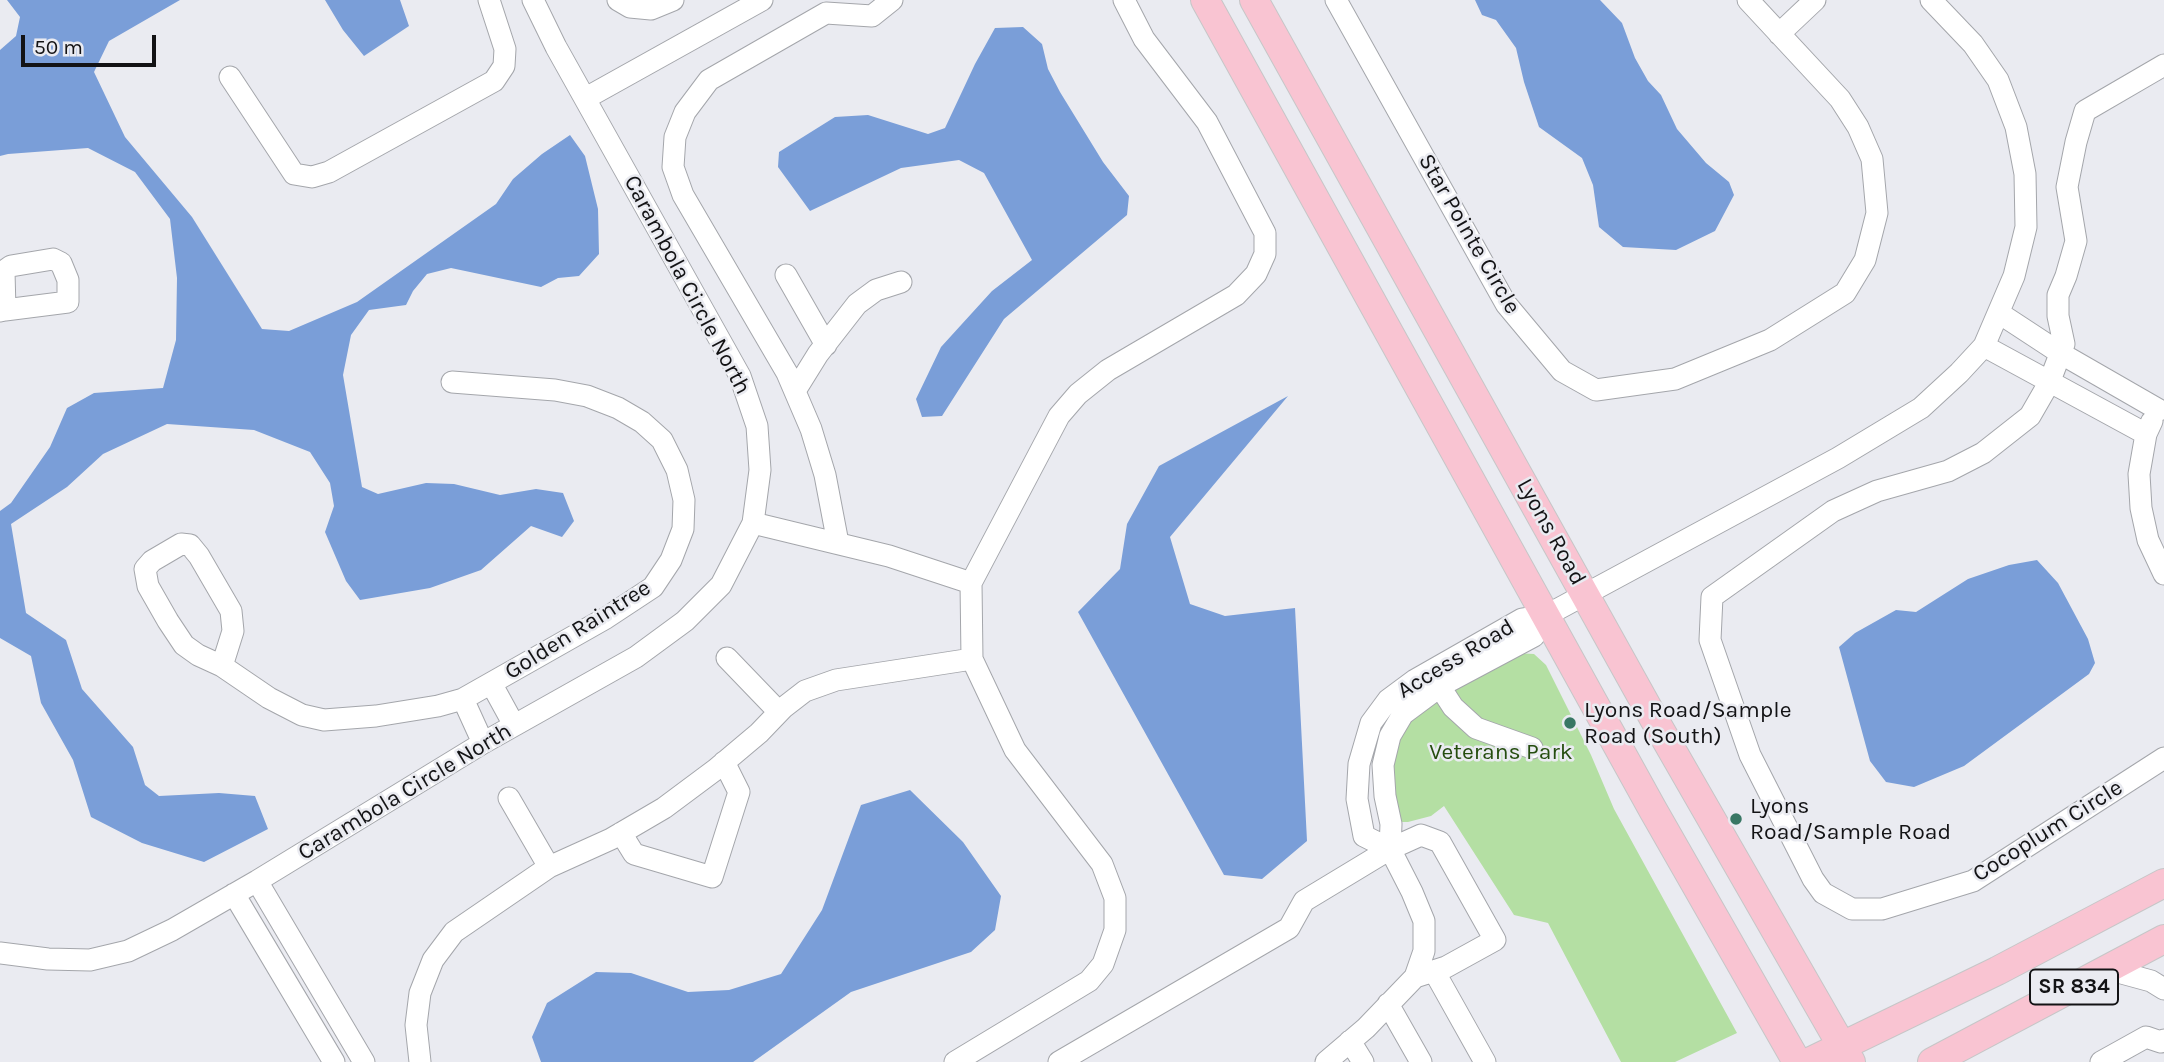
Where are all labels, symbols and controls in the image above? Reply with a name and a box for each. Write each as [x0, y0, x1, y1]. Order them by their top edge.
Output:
scale bar [24, 21, 159, 65]
text: 50 m [34, 35, 83, 59]
street label: Star Pointe Circle [1412, 149, 1526, 319]
street label: Carambola Circle North [618, 171, 756, 399]
street label: Lyons Road [1510, 474, 1592, 590]
street label: Golden Raintree [500, 574, 656, 686]
street label: Access Road [1393, 613, 1519, 705]
place label: Lyons Road/Sample Road (South) [1584, 696, 1791, 750]
marker: Lyons Road/Sample Road (South) [1562, 715, 1578, 731]
street label: Carambola Circle North [293, 717, 517, 867]
park label: Veterans Park [1429, 738, 1573, 766]
street label: Cocoplum Circle [1968, 774, 2128, 888]
place label: Lyons Road/Sample Road [1750, 792, 1951, 846]
marker: Lyons Road/Sample Road [1728, 811, 1744, 827]
road number: SR 834 [2030, 970, 2118, 1004]

